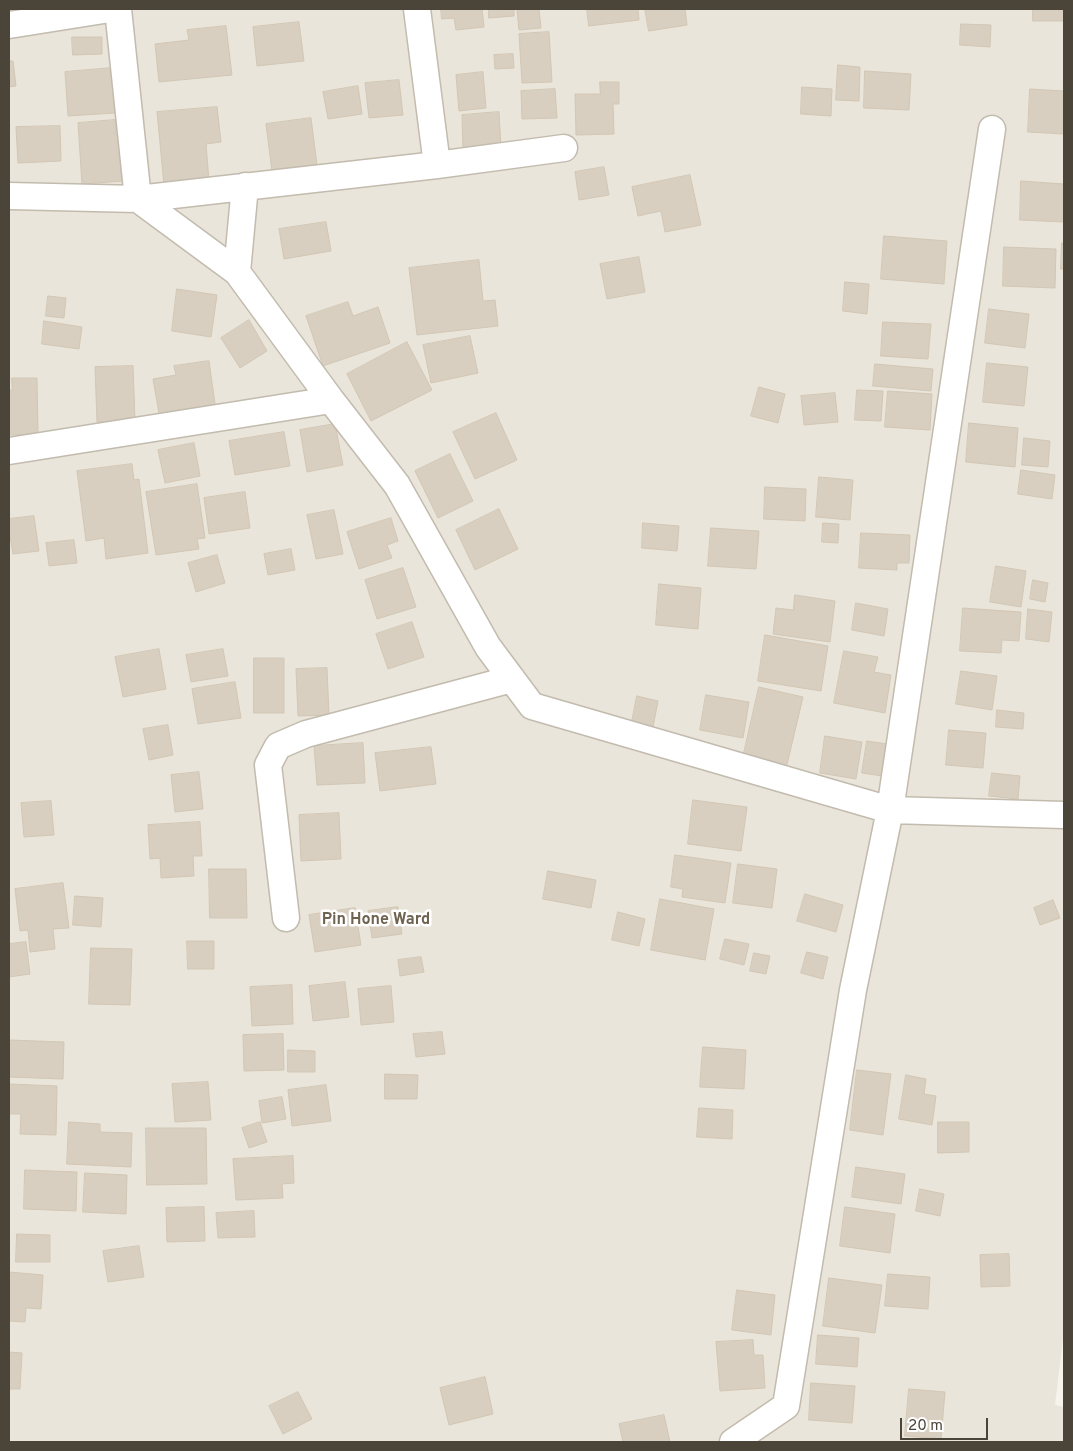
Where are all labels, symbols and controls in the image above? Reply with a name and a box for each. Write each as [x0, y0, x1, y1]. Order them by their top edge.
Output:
district label: Pin Hone Ward [322, 911, 430, 931]
scale bar [903, 1408, 990, 1440]
text: 20 m [908, 1417, 943, 1436]

